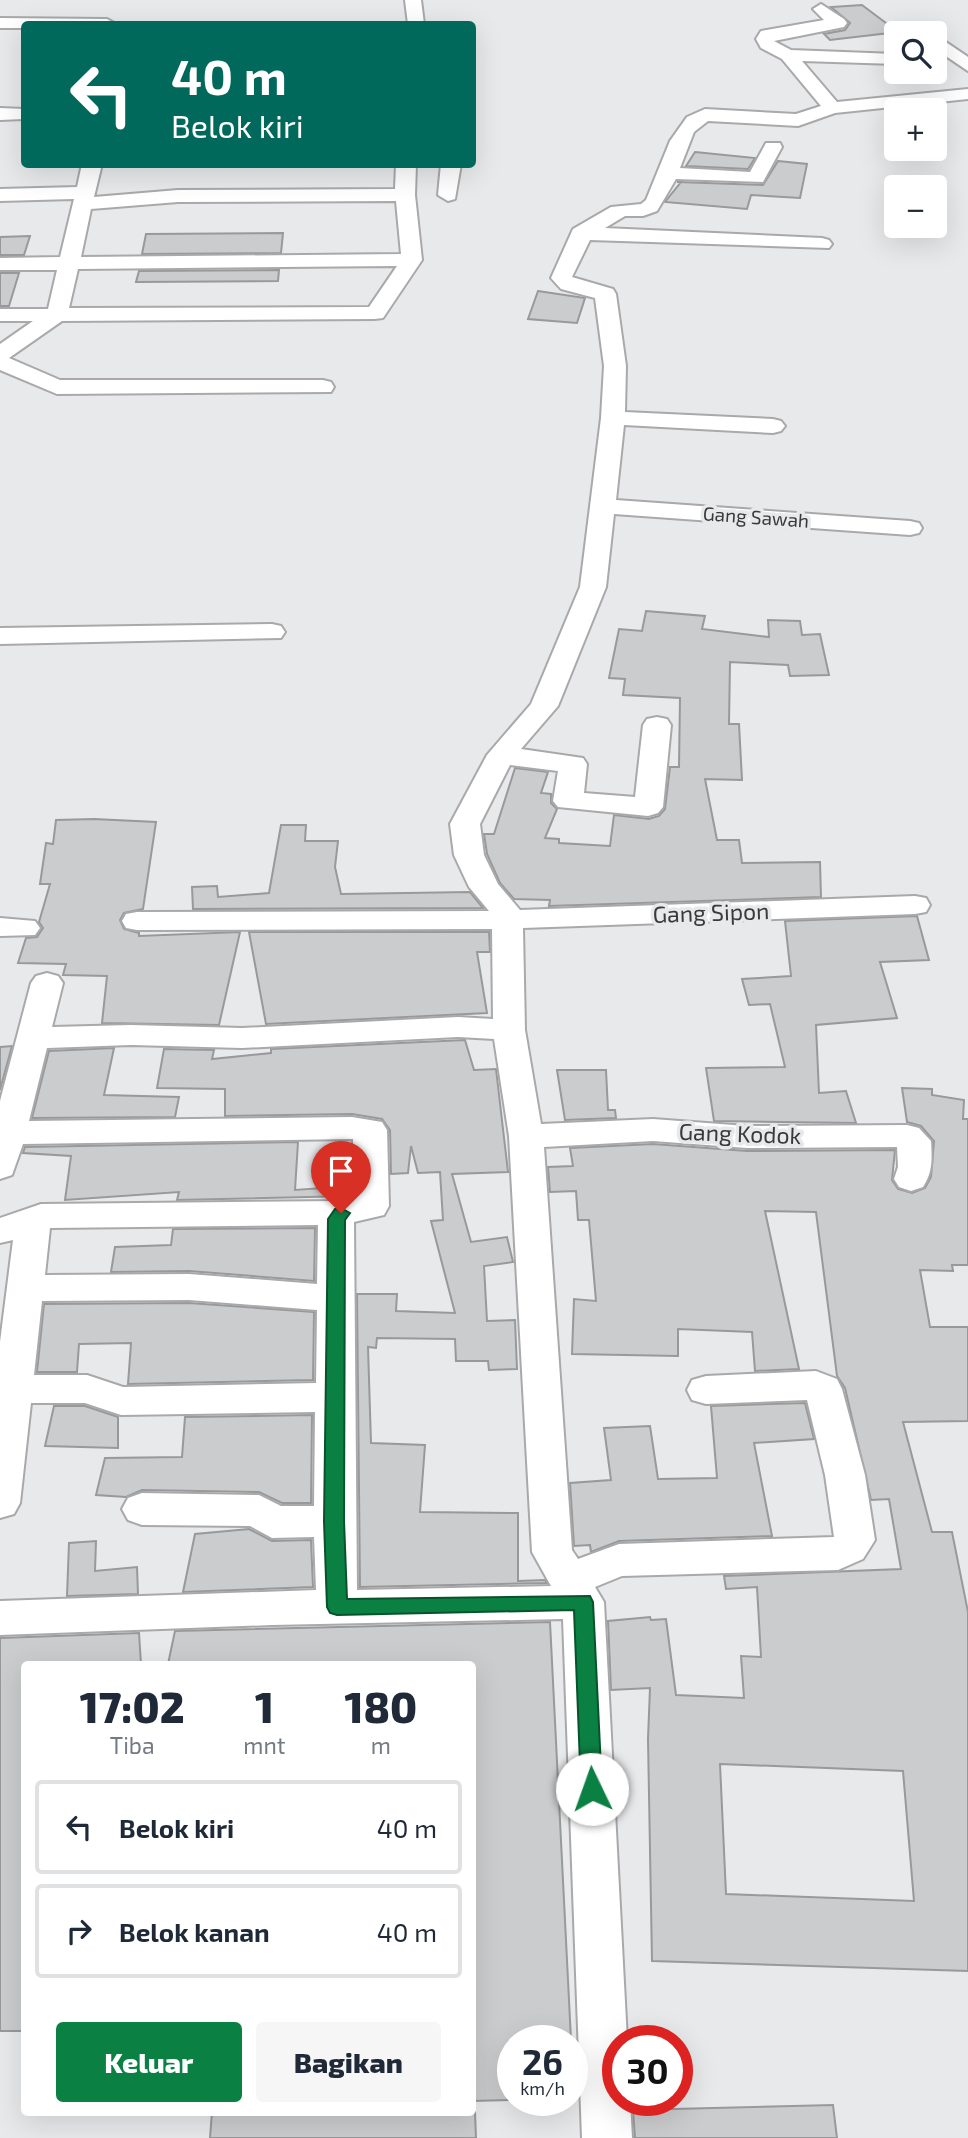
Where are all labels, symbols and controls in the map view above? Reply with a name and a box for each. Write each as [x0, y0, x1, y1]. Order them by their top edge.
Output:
map controls [884, 21, 947, 238]
button: search [884, 21, 947, 84]
text: 40 m [171, 46, 287, 105]
icon: left [56, 49, 147, 140]
button: + [884, 98, 947, 161]
text: Belok kiri [171, 106, 304, 144]
button: − [884, 175, 947, 238]
street label: Gang Sawah [702, 501, 810, 532]
street label: Gang Sipon [652, 896, 770, 928]
street label: Gang Kodok [678, 1117, 802, 1149]
pin [311, 1141, 371, 1213]
icon: arrive [322, 1152, 360, 1190]
text: 17:02 [80, 1681, 185, 1731]
text: 1 [255, 1681, 274, 1731]
text: 180 [344, 1681, 417, 1731]
text: Tiba [110, 1731, 155, 1759]
text: mnt [243, 1731, 286, 1759]
text: m [371, 1731, 391, 1759]
position arrow [555, 1752, 629, 1826]
icon: left [60, 1808, 98, 1846]
text: Belok kiri [119, 1812, 234, 1843]
text: 40 m [377, 1812, 437, 1843]
icon: right [60, 1912, 98, 1950]
text: Belok kanan [119, 1916, 270, 1947]
text: 40 m [377, 1916, 437, 1947]
button: Keluar [56, 2022, 242, 2102]
button: Bagikan [256, 2022, 441, 2102]
speed limit sign: 30 [602, 2025, 693, 2116]
text: 26 [522, 2040, 563, 2082]
text: km/h [520, 2077, 565, 2099]

